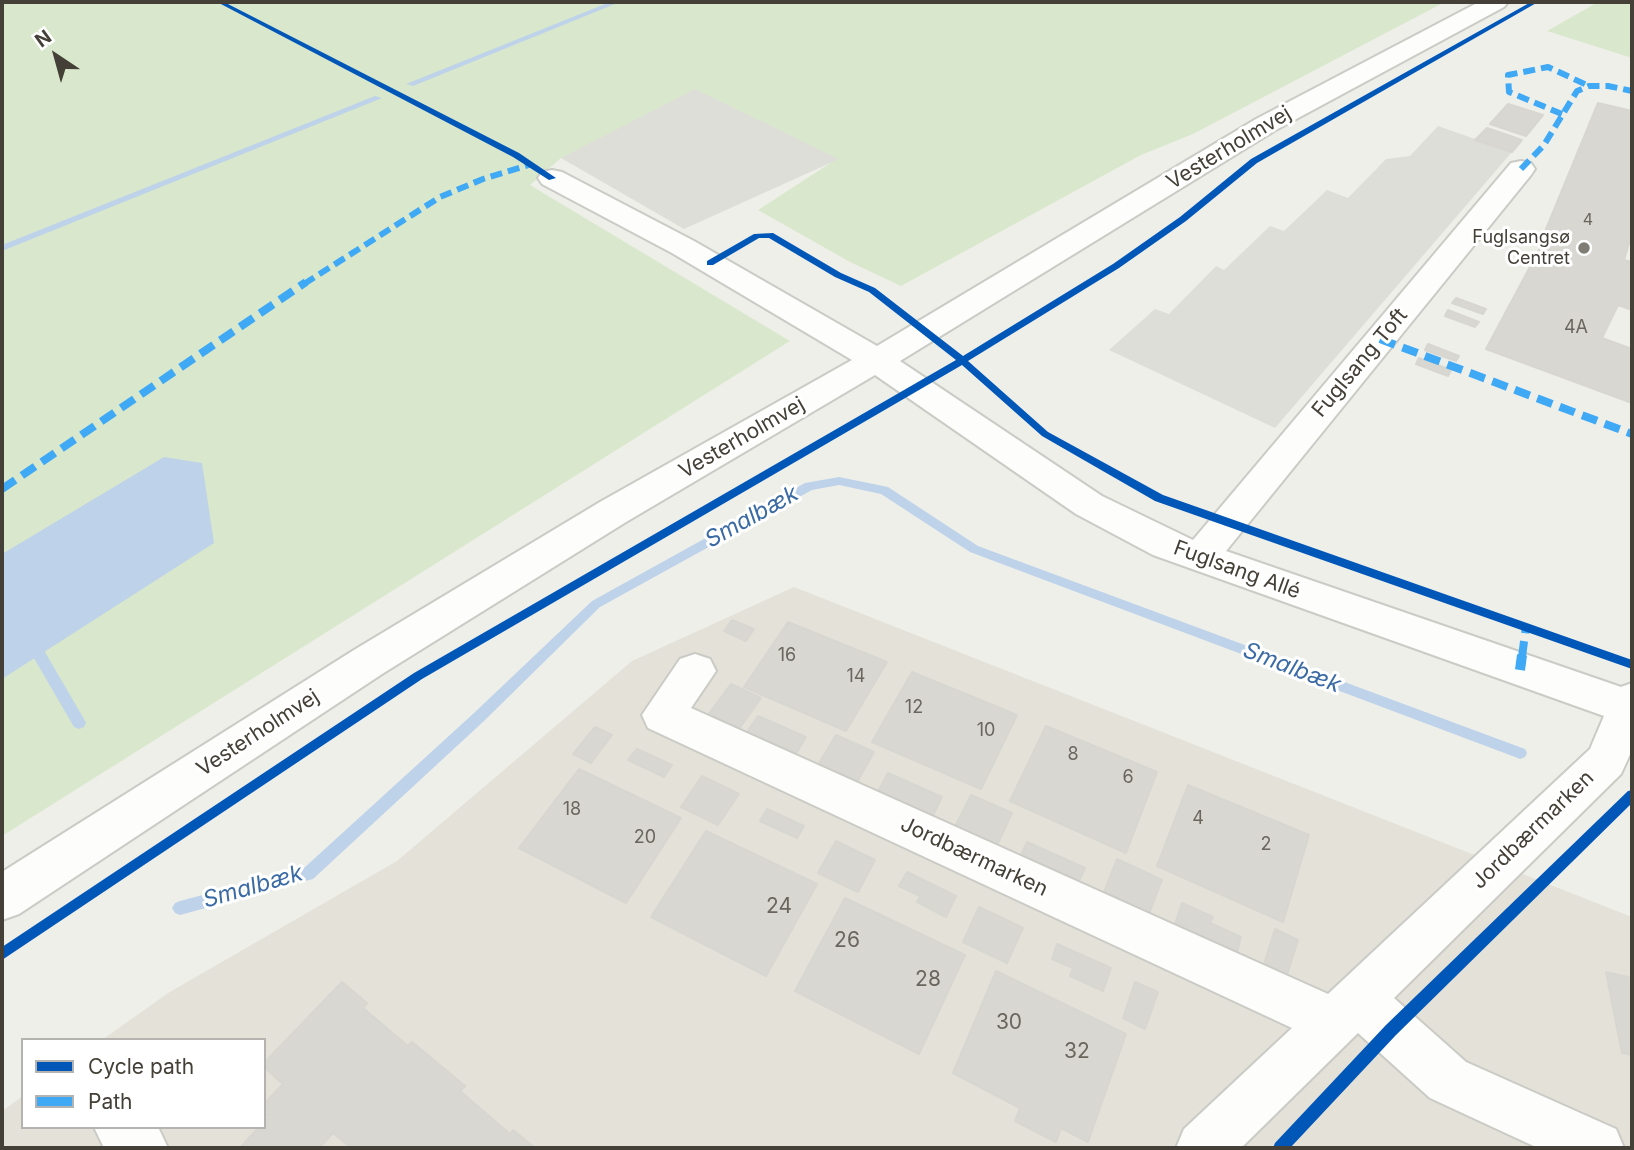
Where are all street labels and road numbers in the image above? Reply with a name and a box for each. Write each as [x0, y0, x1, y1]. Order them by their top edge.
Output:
street label: Vesterholmvej [1162, 101, 1296, 195]
street label: Fuglsang Toft [1307, 303, 1413, 423]
street label: Vesterholmvej [675, 392, 809, 484]
street label: Fuglsang Allé [1170, 535, 1304, 605]
street label: Vesterholmvej [192, 684, 324, 782]
street label: Jordbærmarken [1467, 765, 1599, 895]
street label: Jordbærmarken [896, 812, 1052, 902]

